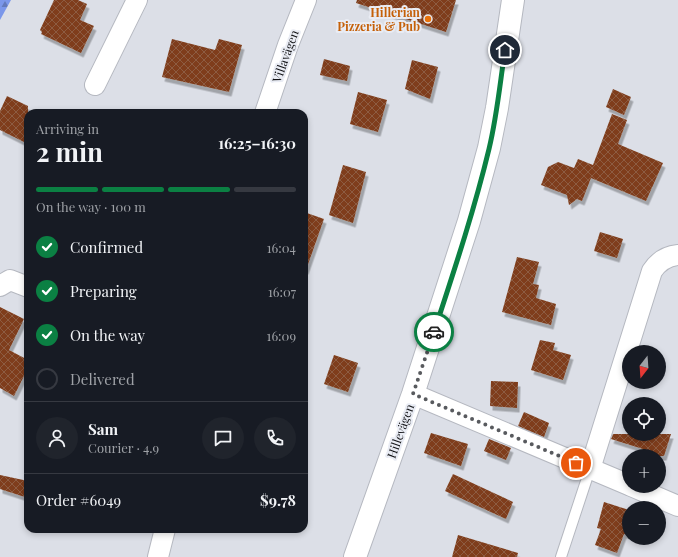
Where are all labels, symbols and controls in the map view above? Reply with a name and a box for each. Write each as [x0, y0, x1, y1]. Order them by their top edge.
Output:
place label: Hillerian Pizzeria & Pub [337, 4, 421, 34]
marker: Hillerian Pizzeria & Pub [423, 14, 433, 24]
street label: Villavägen [268, 28, 302, 85]
pin [488, 33, 522, 67]
icon: home [494, 39, 516, 61]
text: Arriving in [36, 120, 99, 137]
text: 16:25–16:30 [218, 133, 296, 153]
text: 2 min [36, 134, 103, 169]
text: On the way · 100 m [36, 198, 146, 215]
icon: check [36, 236, 58, 258]
text: Confirmed [70, 237, 143, 257]
text: 16:04 [267, 239, 296, 256]
icon: check [36, 280, 58, 302]
text: Preparing [70, 281, 137, 301]
text: 16:07 [268, 283, 296, 300]
courier [414, 312, 454, 352]
icon: car [423, 321, 445, 343]
icon: check [36, 324, 58, 346]
text: On the way [70, 325, 145, 345]
text: 16:09 [267, 327, 296, 344]
north arrow [622, 345, 666, 389]
map controls [622, 345, 666, 545]
text: Delivered [70, 369, 135, 389]
button: locate [622, 397, 666, 441]
street label: Hillevägen [383, 402, 417, 460]
button: person [36, 417, 78, 459]
button: chat [202, 417, 244, 459]
button: phone [254, 417, 296, 459]
text: Sam [88, 419, 118, 439]
text: Courier · 4.9 [88, 439, 159, 456]
pin [559, 446, 593, 480]
button: + [622, 449, 666, 493]
icon: bag [565, 452, 587, 474]
text: Order #6049 [36, 490, 121, 510]
text: $9.78 [260, 490, 296, 510]
button: − [622, 501, 666, 545]

